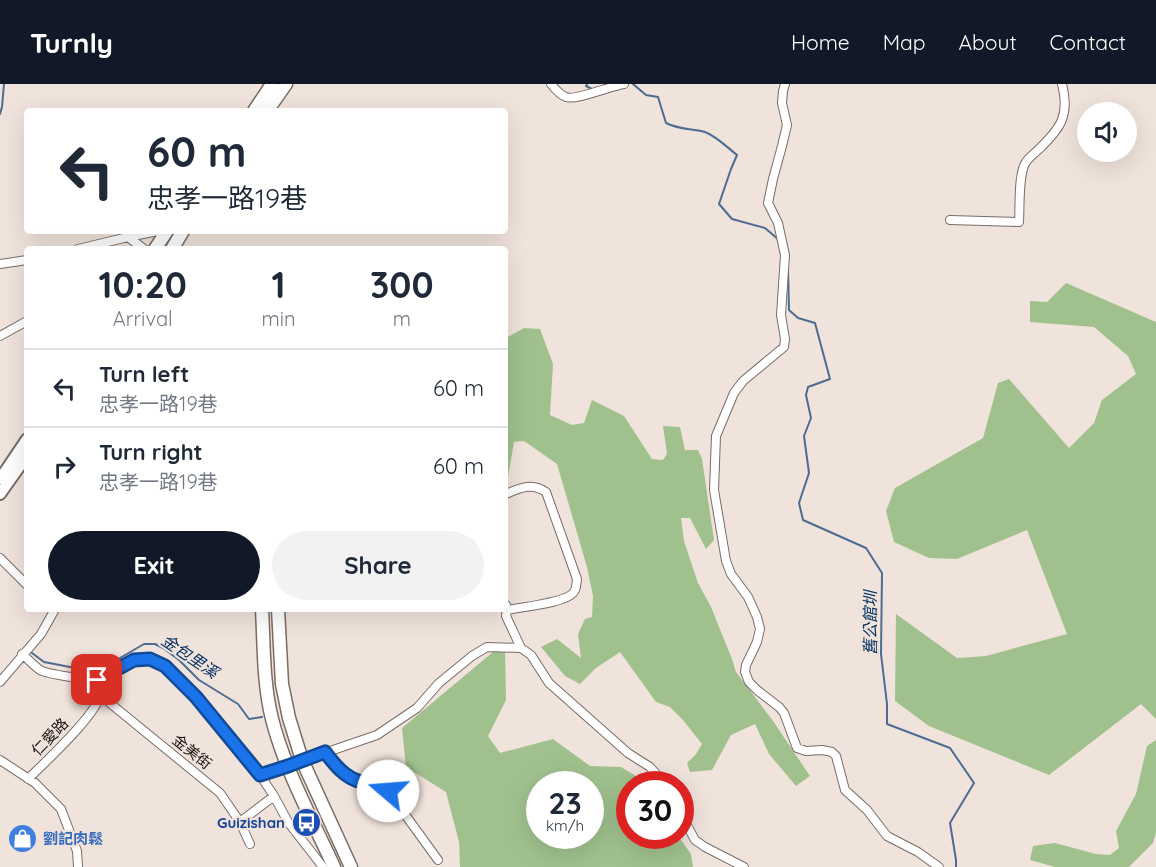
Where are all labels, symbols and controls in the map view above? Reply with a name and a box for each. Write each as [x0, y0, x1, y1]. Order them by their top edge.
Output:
text: Turnly [30, 25, 113, 60]
text: Home [791, 29, 850, 55]
text: Map [883, 29, 926, 55]
text: About [959, 29, 1017, 55]
text: Contact [1050, 29, 1126, 55]
map controls [1077, 102, 1137, 162]
button: sound [1077, 102, 1137, 162]
text: 60 m [147, 125, 247, 178]
icon: left [48, 132, 126, 210]
text: 忠孝一路19巷 [147, 181, 307, 215]
text: 10:20 [98, 262, 187, 307]
text: 1 [271, 262, 285, 307]
text: 300 [370, 262, 434, 307]
text: Arrival [113, 306, 173, 331]
text: min [261, 306, 296, 331]
text: m [393, 306, 411, 331]
text: Turn left [99, 360, 189, 388]
icon: left [48, 372, 81, 405]
text: 60 m [433, 374, 484, 402]
text: 忠孝一路19巷 [99, 391, 218, 416]
text: Turn right [99, 438, 203, 466]
icon: right [48, 450, 81, 483]
text: 60 m [433, 452, 484, 480]
text: 忠孝一路19巷 [99, 469, 218, 494]
button: Exit [48, 531, 260, 600]
button: Share [272, 531, 484, 600]
water label: 舊公館圳 [860, 589, 880, 655]
water label: 金包里溪 [158, 630, 224, 683]
pin [71, 654, 122, 705]
icon: arrive [80, 663, 113, 696]
street label: 仁愛路 [27, 714, 72, 759]
street label: 金美街 [169, 730, 216, 773]
position arrow [356, 759, 420, 823]
speed limit sign: 30 [616, 771, 694, 849]
text: 23 [548, 784, 582, 822]
bus stop icon: Guizishan [290, 807, 322, 839]
place label: Guizishan [217, 813, 285, 832]
text: km/h [546, 816, 584, 835]
shop icon: 劉記肉鬆 [6, 823, 38, 855]
place label: 劉記肉鬆 [43, 829, 103, 848]

